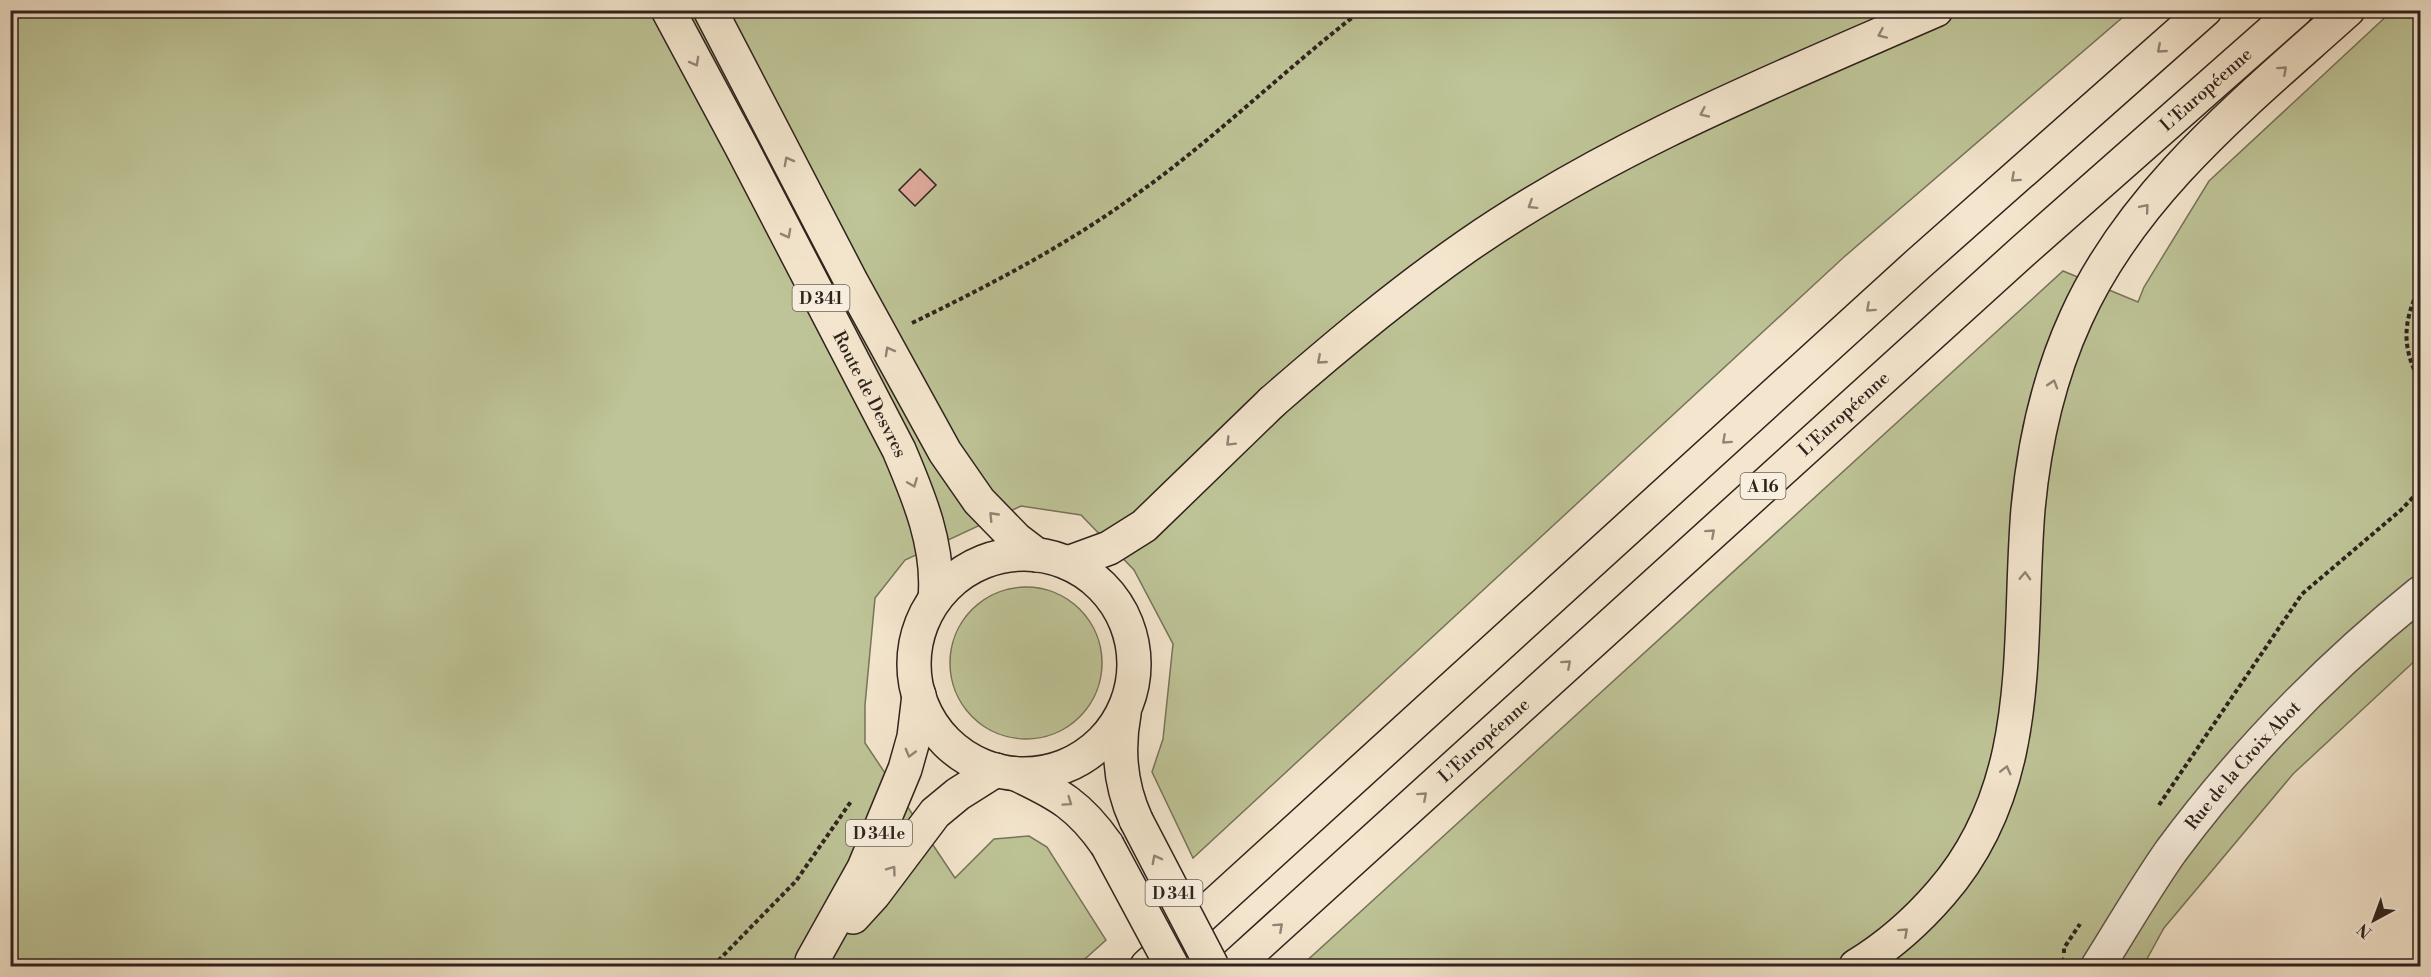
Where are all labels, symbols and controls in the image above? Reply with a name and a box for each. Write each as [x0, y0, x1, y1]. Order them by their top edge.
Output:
one-way arrow [1878, 27, 1889, 39]
one-way arrow [2157, 42, 2168, 53]
street label: L'Européenne [2155, 43, 2257, 137]
one-way arrow [687, 56, 699, 67]
one-way arrow [2276, 66, 2286, 77]
one-way arrow [1700, 106, 1711, 118]
one-way arrow [784, 156, 795, 167]
one-way arrow [2011, 171, 2021, 182]
one-way arrow [1528, 198, 1538, 210]
one-way arrow [2138, 203, 2149, 214]
one-way arrow [780, 228, 791, 238]
road number: D 341 [792, 285, 850, 311]
one-way arrow [1866, 301, 1877, 312]
street label: Route de Desvres [827, 327, 912, 461]
one-way arrow [885, 347, 896, 358]
one-way arrow [1317, 352, 1328, 363]
street label: L'Européenne [1794, 367, 1895, 461]
one-way arrow [2046, 379, 2058, 390]
one-way arrow [1722, 433, 1732, 444]
one-way arrow [1226, 434, 1237, 445]
road number: A 16 [1740, 473, 1786, 499]
one-way arrow [906, 477, 918, 488]
one-way arrow [989, 512, 1000, 523]
one-way arrow [1704, 529, 1715, 540]
one-way arrow [2018, 572, 2031, 581]
one-way arrow [1560, 661, 1571, 672]
street label: L'Européenne [1434, 693, 1535, 788]
street label: Rue de la Croix Abot [2180, 696, 2306, 835]
one-way arrow [905, 747, 917, 757]
one-way arrow [1999, 765, 2011, 776]
one-way arrow [1416, 792, 1427, 803]
one-way arrow [1061, 795, 1072, 806]
road number: D 341e [846, 820, 912, 846]
one-way arrow [1152, 854, 1163, 865]
one-way arrow [885, 865, 896, 876]
road number: D 341 [1146, 880, 1202, 906]
north arrow [2344, 890, 2404, 950]
text: N [2353, 919, 2376, 942]
one-way arrow [1272, 923, 1282, 934]
one-way arrow [1897, 928, 1908, 939]

